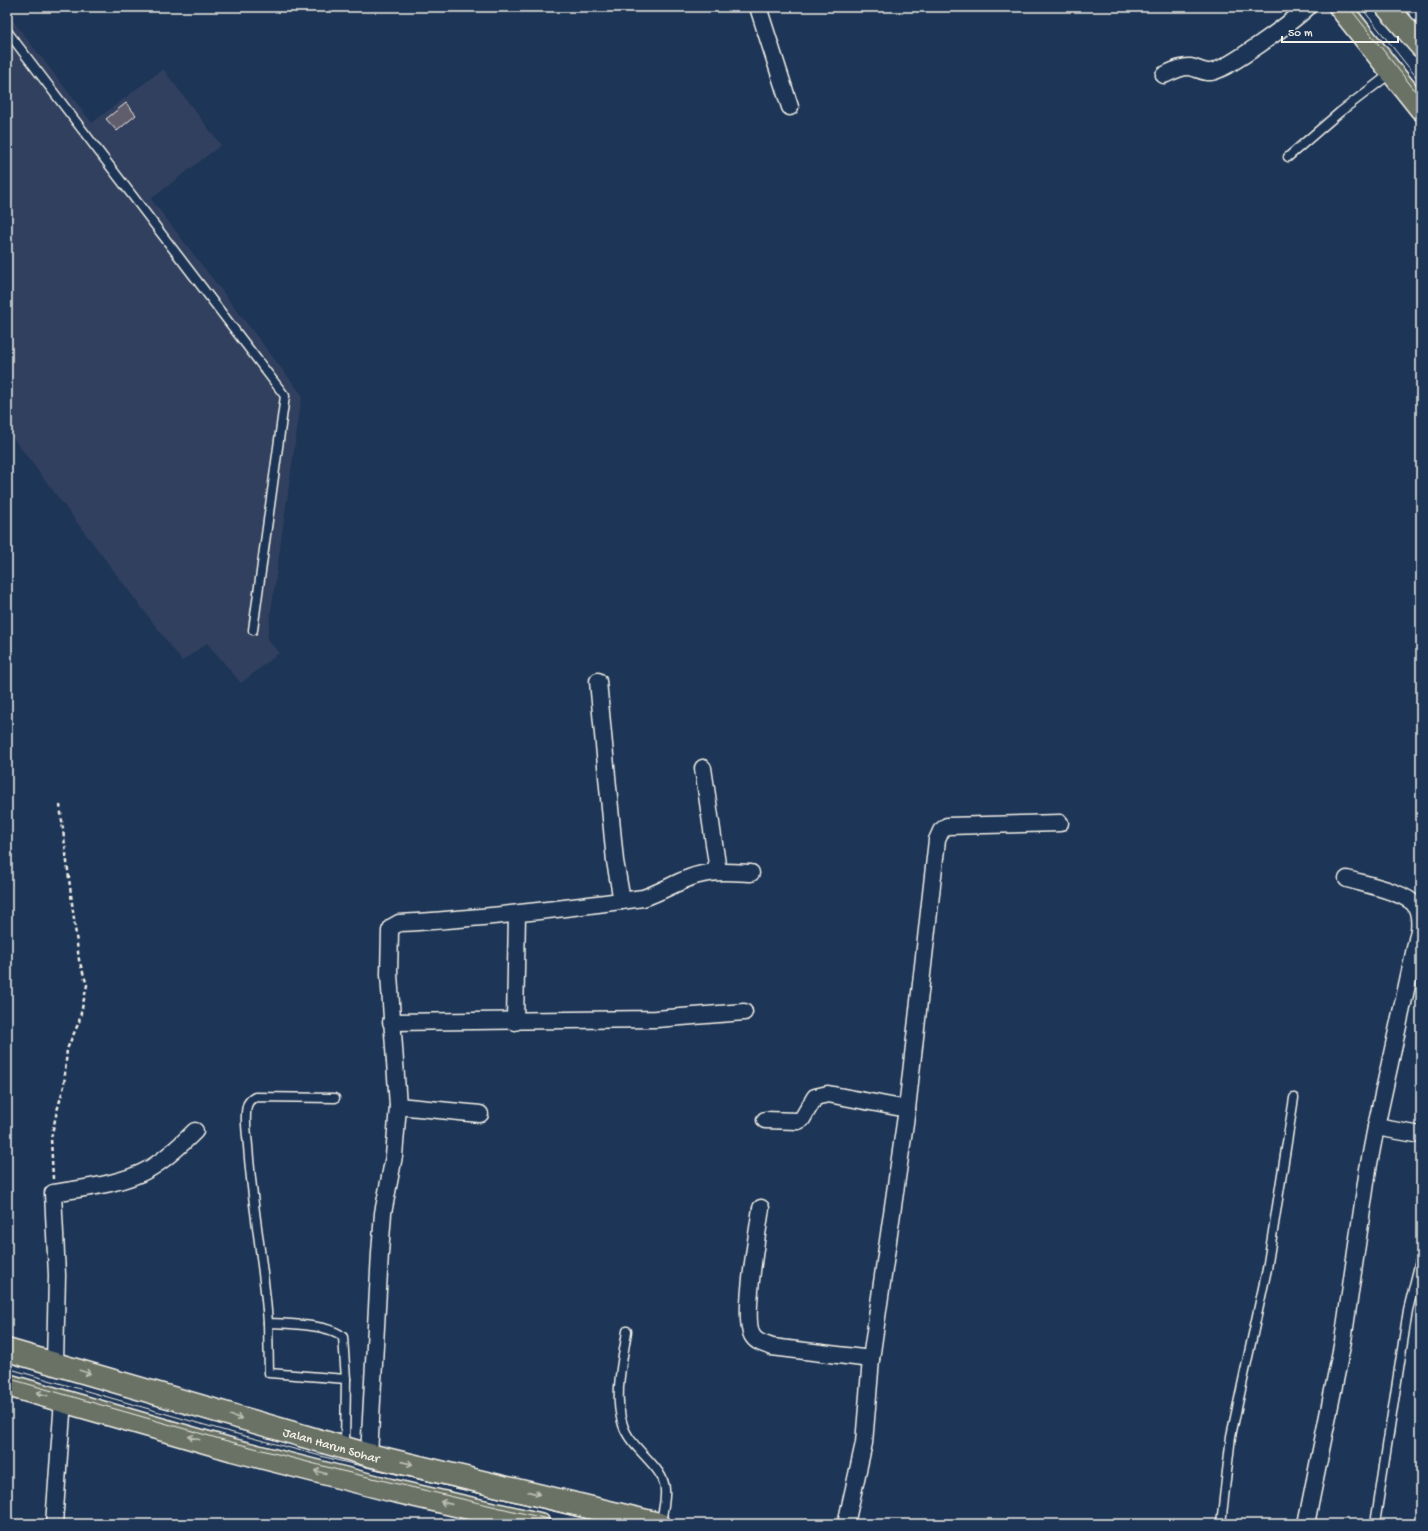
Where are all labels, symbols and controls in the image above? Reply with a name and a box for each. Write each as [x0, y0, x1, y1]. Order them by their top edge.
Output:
scale bar [1282, 18, 1398, 44]
text: 50 m [1288, 27, 1313, 41]
one-way arrow [78, 1369, 91, 1376]
one-way arrow [36, 1390, 49, 1398]
one-way arrow [230, 1414, 243, 1421]
street label: Jalan Harun Sohar [281, 1425, 382, 1468]
one-way arrow [188, 1434, 201, 1441]
one-way arrow [400, 1460, 413, 1468]
one-way arrow [313, 1468, 326, 1475]
one-way arrow [527, 1490, 540, 1498]
one-way arrow [440, 1499, 453, 1506]

